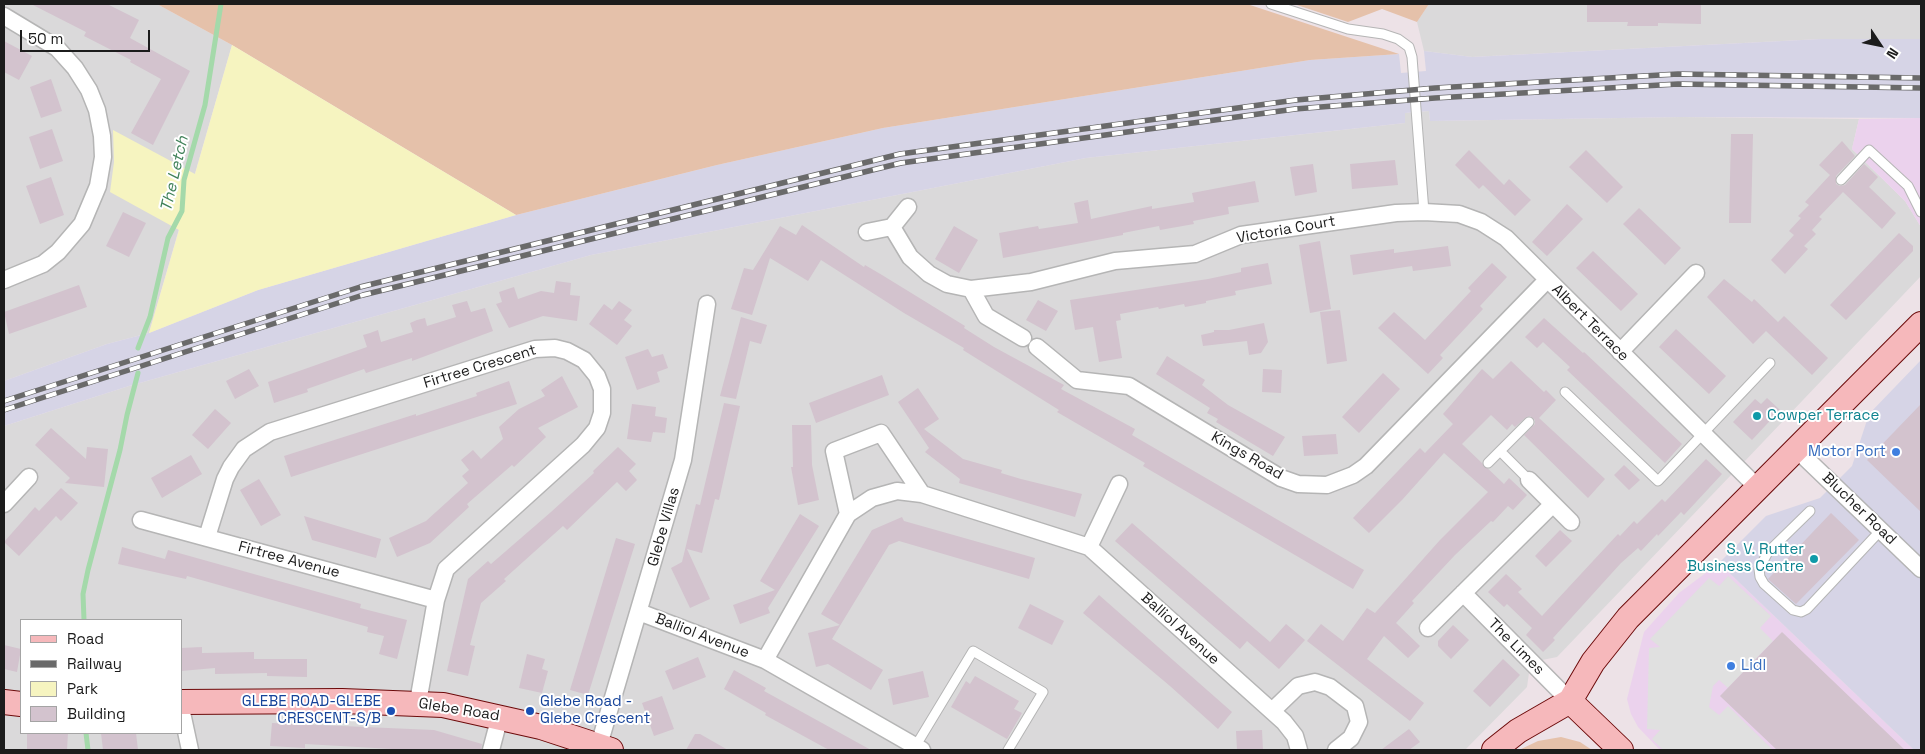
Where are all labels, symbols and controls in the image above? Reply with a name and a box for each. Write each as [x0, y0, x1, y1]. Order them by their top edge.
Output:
scale bar [22, 20, 152, 52]
north arrow [1855, 20, 1905, 70]
text: 50 m [28, 29, 63, 48]
text: N [1882, 44, 1903, 62]
water label: The Letch [157, 134, 193, 214]
street label: Victoria Court [1235, 212, 1337, 248]
street label: Albert Terrace [1548, 281, 1632, 365]
street label: Firtree Crescent [421, 341, 539, 393]
place label: Cowper Terrace [1767, 407, 1879, 425]
marker: Cowper Terrace [1751, 410, 1763, 422]
street label: Kings Road [1208, 428, 1286, 484]
place label: Motor Port [1808, 443, 1886, 461]
marker: Motor Port [1890, 446, 1902, 458]
street label: Blucher Road [1818, 469, 1900, 549]
street label: Glebe Villas [644, 485, 684, 569]
street label: Firtree Avenue [236, 538, 342, 582]
place label: S. V. Rutter Business Centre [1687, 541, 1804, 576]
marker: S. V. Rutter Business Centre [1808, 553, 1820, 565]
street label: Balliol Avenue [1137, 589, 1223, 669]
street label: Balliol Avenue [652, 610, 752, 662]
street label: The Limes [1484, 615, 1548, 679]
legend [20, 619, 182, 734]
text: Road [67, 629, 104, 648]
text: Railway [67, 654, 122, 673]
place label: Lidl [1741, 657, 1766, 675]
marker: Lidl [1725, 660, 1737, 672]
text: Park [67, 679, 98, 698]
place label: GLEBE ROAD-GLEBE CRESCENT-S/B [242, 693, 381, 728]
place label: Glebe Road - Glebe Crescent [540, 693, 650, 728]
street label: Glebe Road [417, 695, 501, 725]
text: Building [67, 704, 126, 723]
marker: GLEBE ROAD-GLEBE CRESCENT-S/B [385, 705, 397, 717]
marker: Glebe Road - Glebe Crescent [524, 705, 536, 717]

